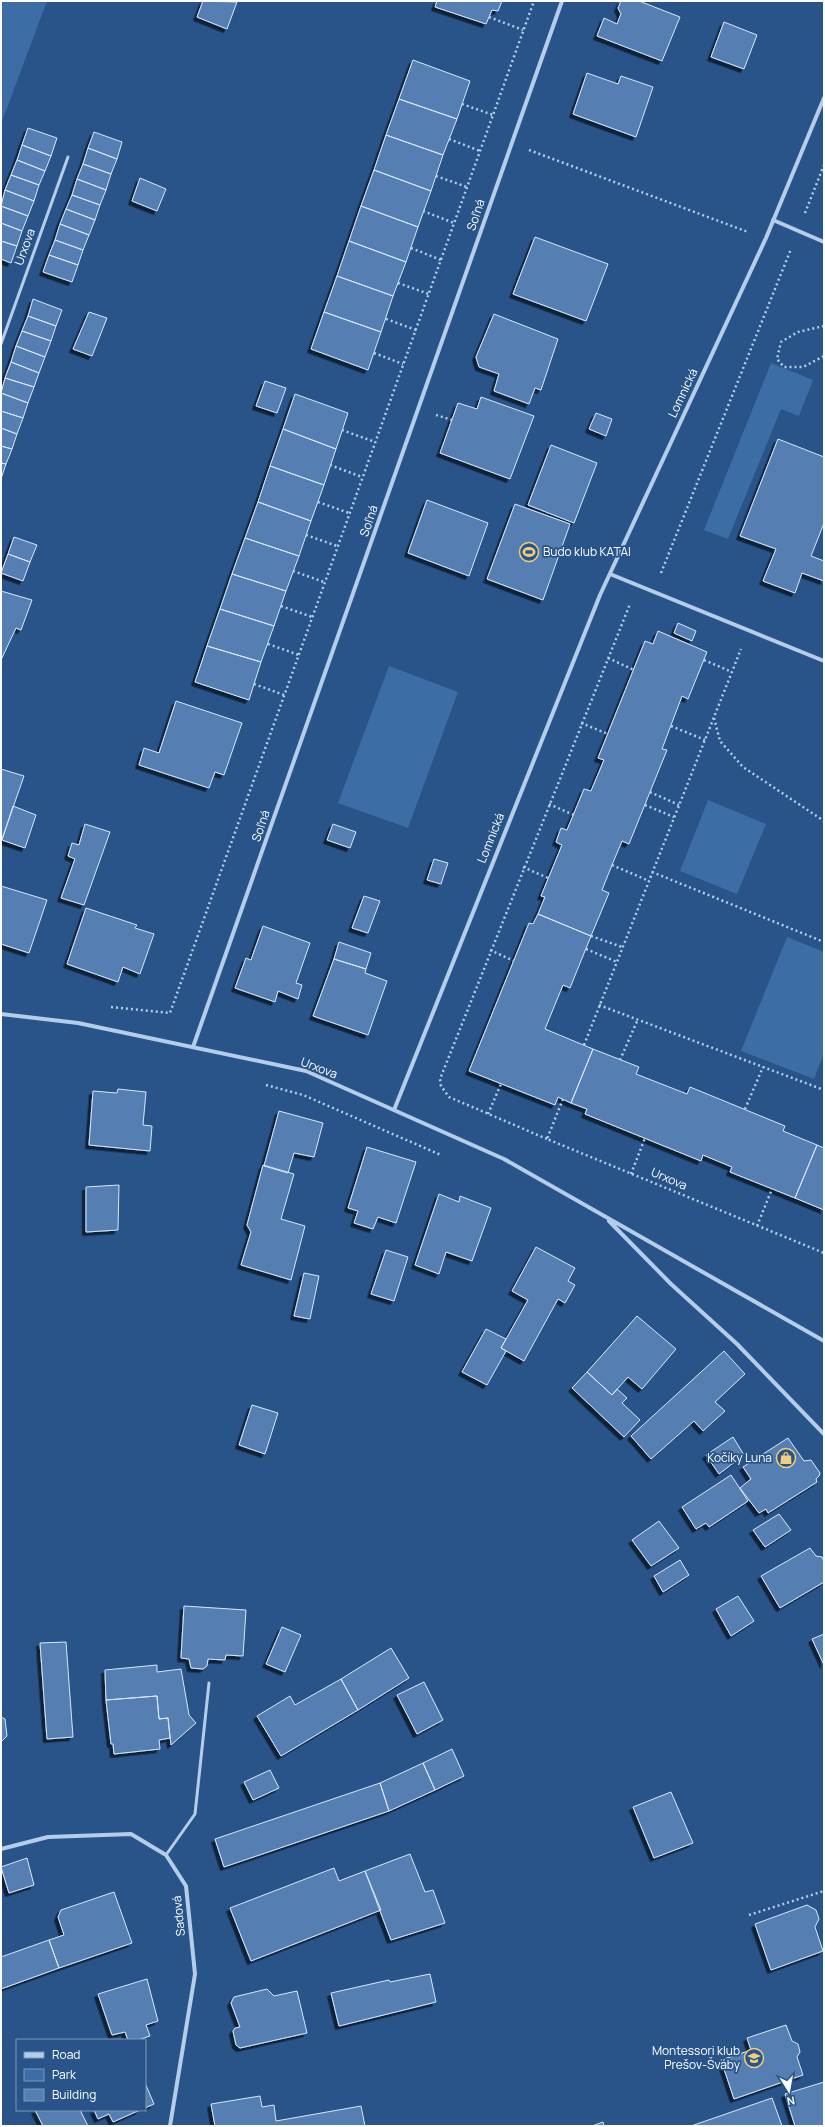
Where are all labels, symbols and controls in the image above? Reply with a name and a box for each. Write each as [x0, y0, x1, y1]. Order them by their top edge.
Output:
street label: Soľná [462, 197, 489, 233]
street label: Urxova [10, 226, 39, 268]
street label: Lomnická [664, 365, 701, 420]
street label: Soľná [355, 503, 382, 539]
sports icon: Budo klub KATAI [518, 541, 540, 563]
place label: Budo klub KATAI [543, 543, 631, 560]
street label: Soľná [247, 808, 274, 844]
street label: Lomnická [473, 810, 508, 865]
street label: Urxova [298, 1053, 340, 1082]
street label: Urxova [648, 1163, 690, 1194]
shop icon: Kočíky Luna [775, 1447, 797, 1469]
place label: Kočíky Luna [707, 1449, 772, 1466]
street label: Sadová [168, 1895, 189, 1937]
legend [16, 2039, 146, 2111]
place label: Montessori klub Prešov-Šváby [652, 2042, 741, 2073]
text: Road [52, 2046, 80, 2063]
school or university icon: Montessori klub Prešov-Šváby [743, 2047, 765, 2069]
text: Park [52, 2066, 77, 2083]
north arrow [769, 2071, 809, 2111]
text: Building [52, 2086, 96, 2103]
text: N [786, 2093, 796, 2109]

